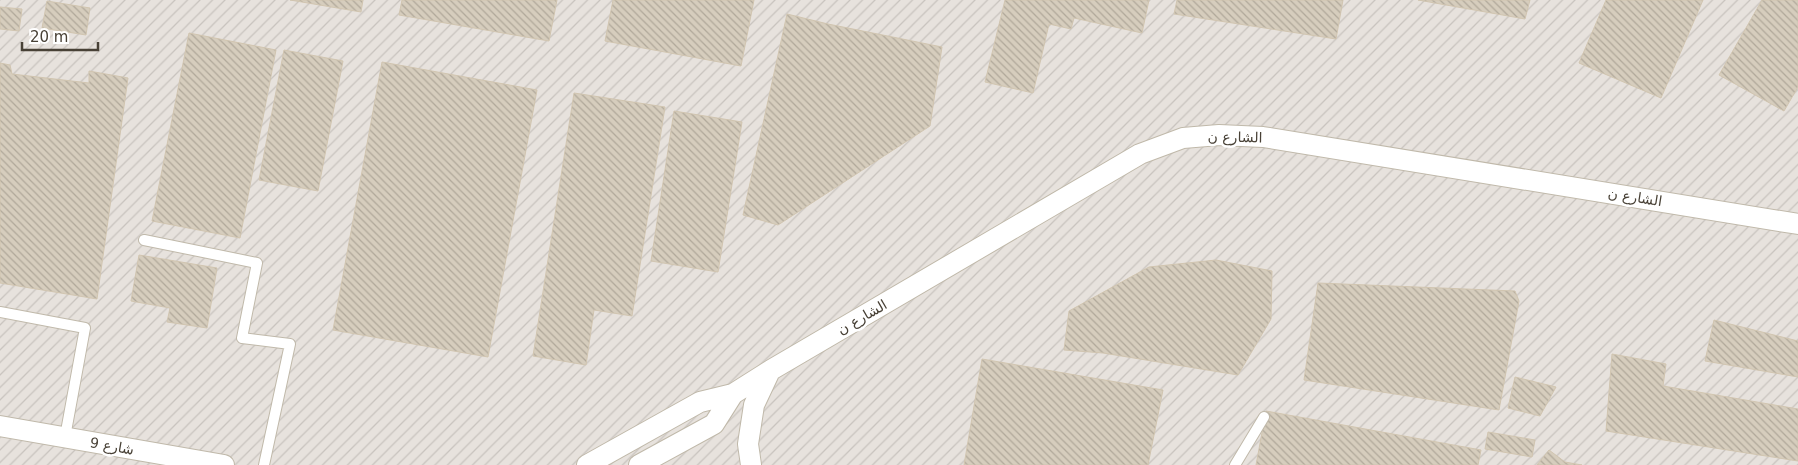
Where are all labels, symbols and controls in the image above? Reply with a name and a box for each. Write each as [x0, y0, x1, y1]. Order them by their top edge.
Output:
scale bar [22, 20, 99, 52]
text: 20 m [30, 28, 68, 46]
street label: الشارع ن [1207, 129, 1263, 146]
street label: الشارع ن [1607, 185, 1663, 210]
street label: الشارع ن [834, 296, 890, 338]
street label: شارع 9 [89, 434, 135, 459]

